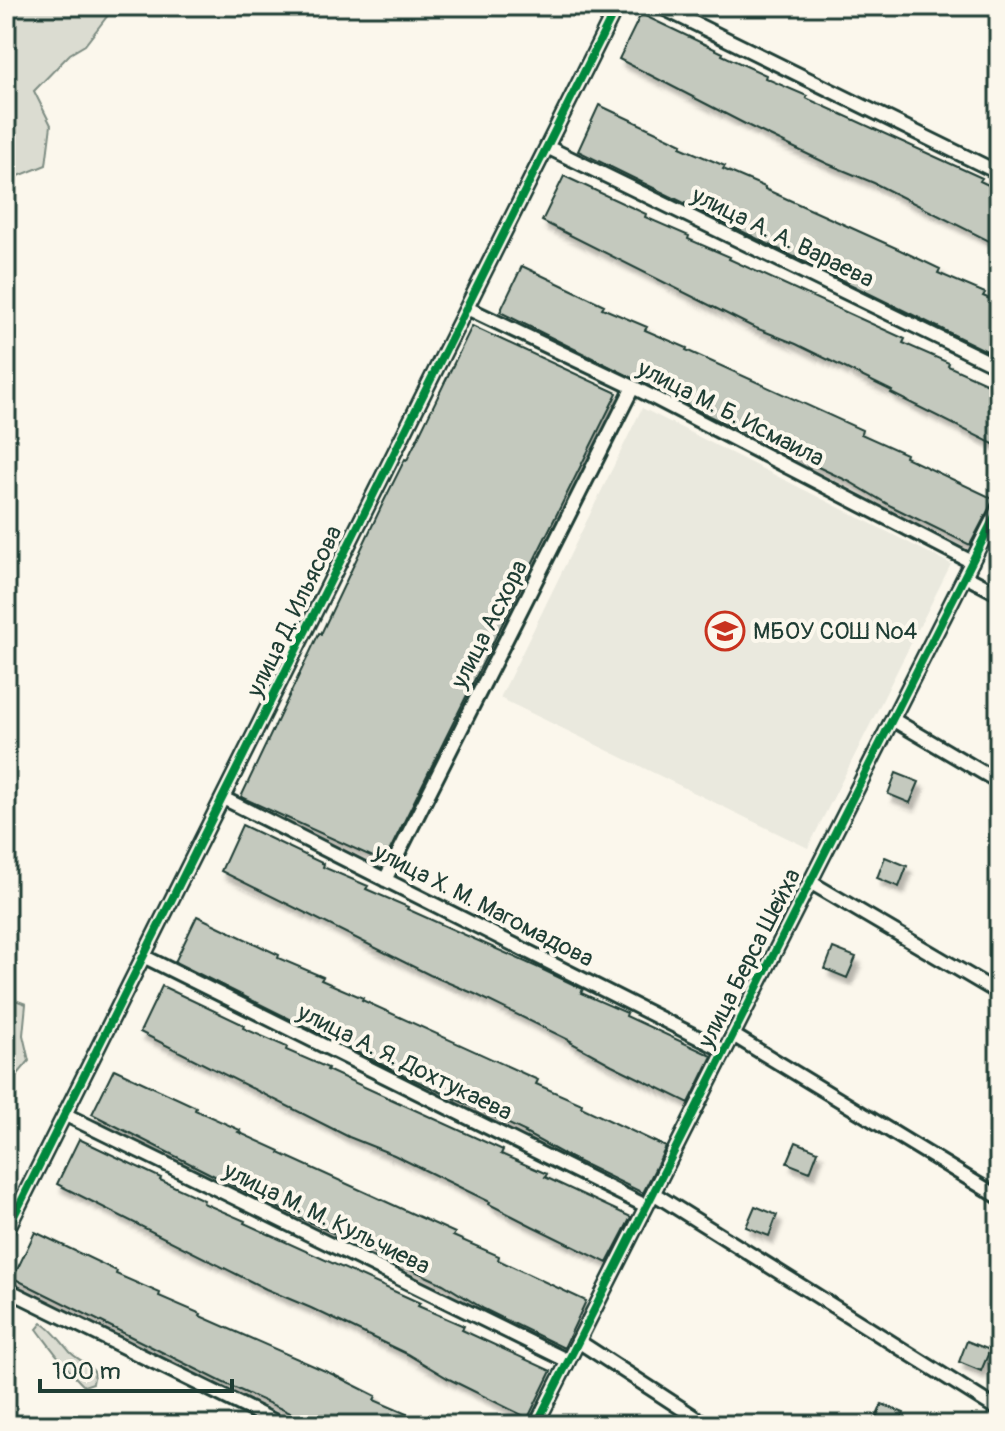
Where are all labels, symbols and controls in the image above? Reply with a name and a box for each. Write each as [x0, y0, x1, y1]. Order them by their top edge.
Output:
street label: улица А. А. Вараева [686, 180, 879, 294]
street label: улица М. Б. Исмаила [632, 353, 829, 473]
street label: улица Д. Ильясова [240, 521, 349, 703]
street label: улица Асхора [444, 555, 534, 694]
school or university icon: МБОУ СОШ №4 [704, 610, 746, 652]
place label: МБОУ СОШ №4 [753, 617, 918, 646]
street label: улица Х. М. Магомадова [368, 837, 599, 973]
street label: улица Берса Шейха [691, 864, 807, 1054]
street label: улица А. Я. Дохтукаева [292, 997, 517, 1127]
street label: улица М. М. Кульчиева [218, 1155, 435, 1281]
scale bar [40, 1343, 232, 1393]
text: 100 m [52, 1357, 121, 1386]

